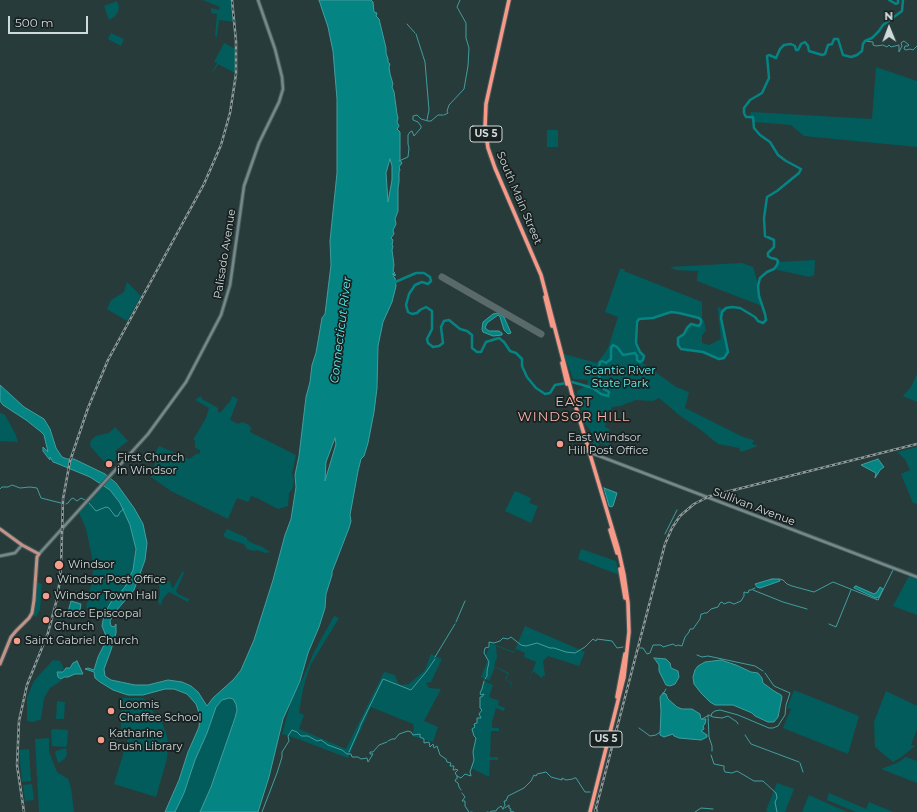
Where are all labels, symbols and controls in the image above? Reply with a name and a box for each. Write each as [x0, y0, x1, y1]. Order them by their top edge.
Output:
scale bar [10, 8, 90, 34]
north arrow [869, 8, 909, 48]
text: N [884, 9, 893, 23]
text: 500 m [15, 15, 54, 30]
road number: US 5 [470, 126, 502, 142]
street label: South Main Street [494, 150, 544, 246]
street label: Palisado Avenue [211, 208, 239, 300]
water label: Connecticut River [327, 276, 355, 384]
park label: Scantic River State Park [584, 364, 656, 390]
district label: EAST WINDSOR HILL [518, 394, 630, 425]
place label: East Windsor Hill Post Office [568, 431, 648, 457]
marker: East Windsor Hill Post Office [555, 439, 565, 449]
place label: First Church in Windsor [117, 451, 184, 477]
marker: First Church in Windsor [104, 459, 114, 469]
street label: Sullivan Avenue [711, 485, 797, 529]
place label: Windsor [68, 558, 115, 572]
marker: Windsor [53, 559, 65, 571]
place label: Windsor Post Office [57, 573, 166, 587]
marker: Windsor Post Office [44, 575, 54, 585]
place label: Windsor Town Hall [54, 589, 157, 603]
marker: Windsor Town Hall [41, 591, 51, 601]
place label: Grace Episcopal Church [54, 607, 142, 633]
marker: Grace Episcopal Church [41, 615, 51, 625]
place label: Saint Gabriel Church [25, 634, 139, 648]
marker: Saint Gabriel Church [12, 636, 22, 646]
place label: Loomis Chaffee School [119, 698, 201, 724]
marker: Loomis Chaffee School [106, 706, 116, 716]
place label: Katharine Brush Library [109, 727, 182, 753]
road number: US 5 [590, 731, 622, 747]
marker: Katharine Brush Library [96, 735, 106, 745]

